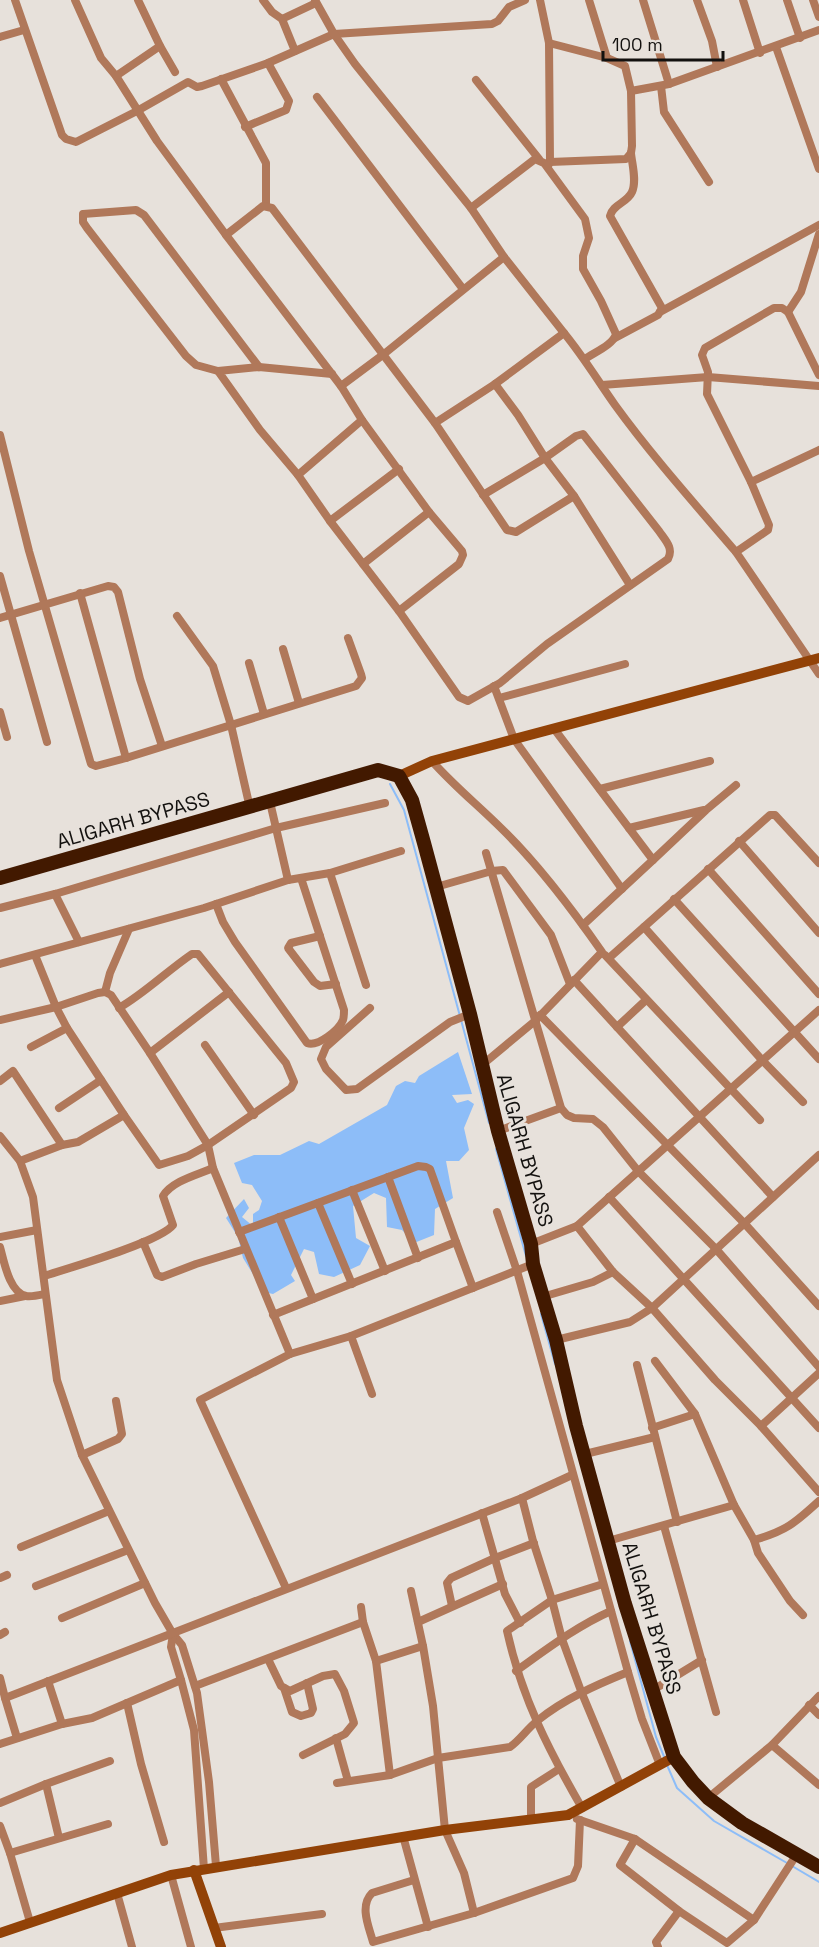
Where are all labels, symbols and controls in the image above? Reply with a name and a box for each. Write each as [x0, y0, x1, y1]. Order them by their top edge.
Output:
scale bar [603, 24, 723, 62]
text: 100 m [612, 33, 663, 56]
street label: ALIGARH BYPASS [53, 786, 213, 854]
street label: ALIGARH BYPASS [491, 1070, 559, 1230]
street label: ALIGARH BYPASS [616, 1539, 688, 1697]

